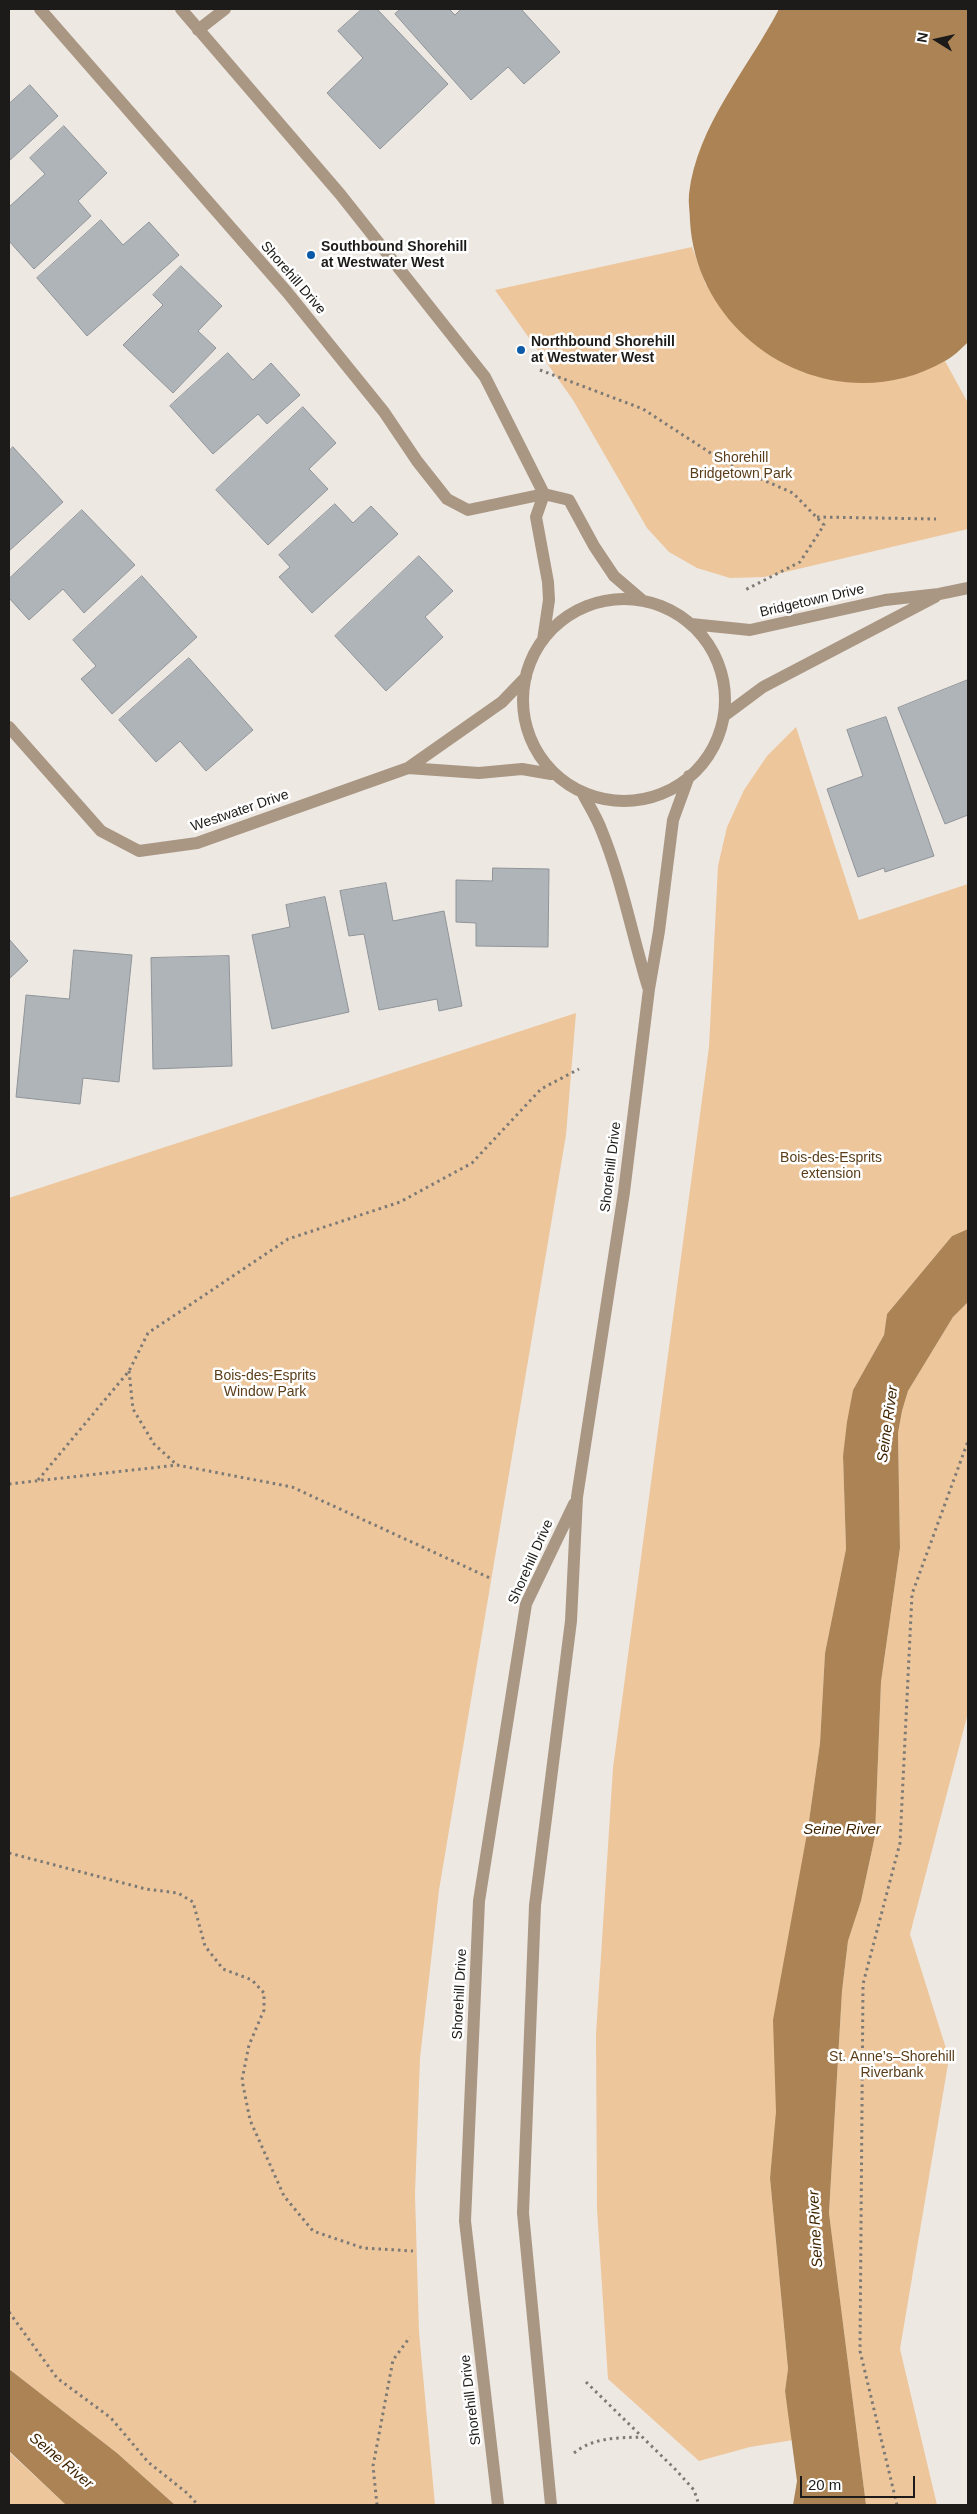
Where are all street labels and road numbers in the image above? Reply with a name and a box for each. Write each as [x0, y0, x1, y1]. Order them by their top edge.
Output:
street label: Shorehill Drive [257, 238, 329, 318]
street label: Bridgetown Drive [758, 581, 866, 621]
street label: Westwater Drive [189, 786, 291, 836]
street label: Shorehill Drive [597, 1121, 625, 1213]
street label: Shorehill Drive [505, 1517, 557, 1607]
street label: Shorehill Drive [449, 1948, 471, 2040]
street label: Shorehill Drive [457, 2354, 485, 2446]

